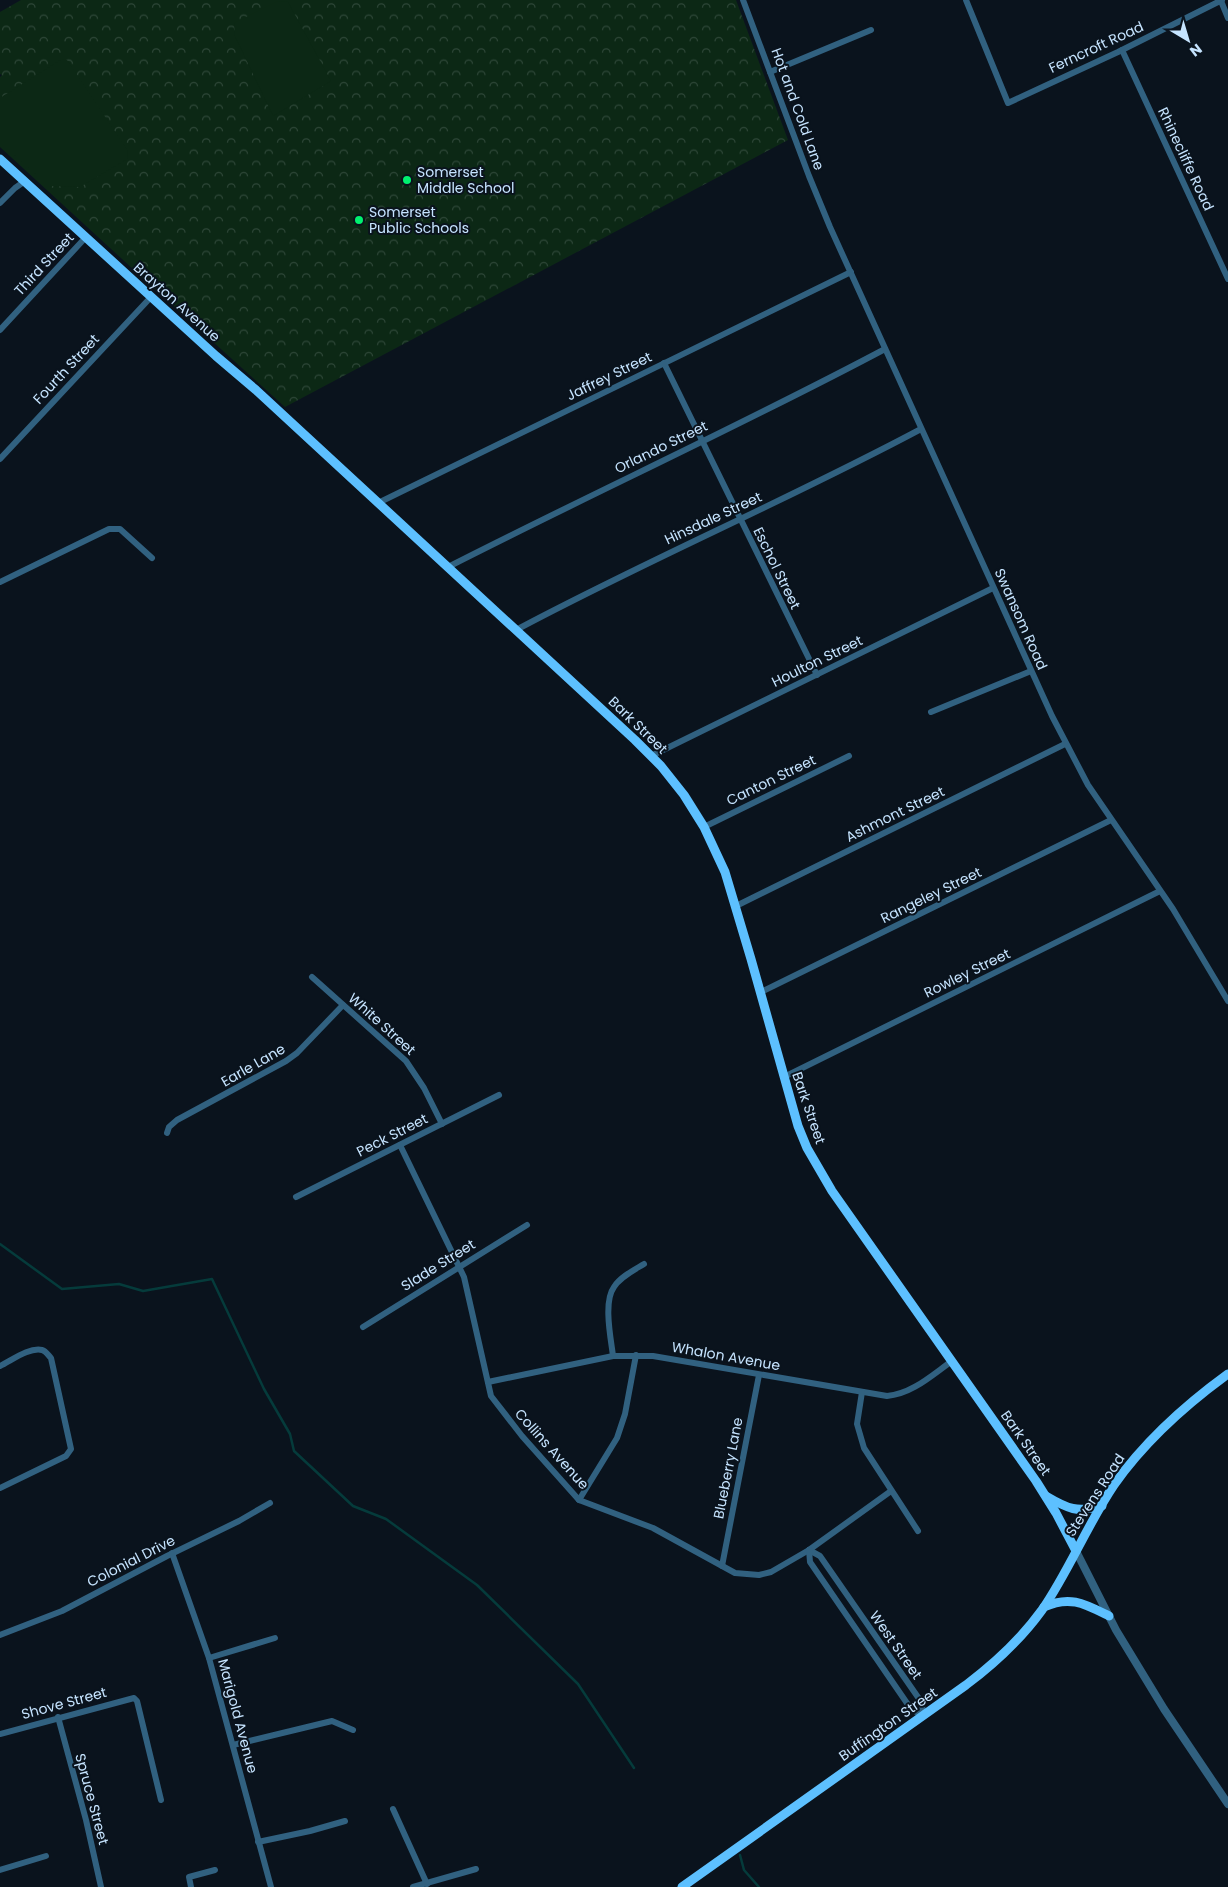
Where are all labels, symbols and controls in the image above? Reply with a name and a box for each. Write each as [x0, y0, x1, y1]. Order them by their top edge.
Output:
north arrow [1163, 15, 1213, 65]
street label: Ferncroft Road [1045, 16, 1147, 78]
text: N [1186, 39, 1206, 61]
street label: Hot and Cold Lane [767, 45, 830, 173]
street label: Rhinecliffe Road [1153, 104, 1219, 214]
place label: Somerset Middle School [417, 162, 514, 198]
marker: Somerset Middle School [401, 174, 413, 186]
place label: Somerset Public Schools [369, 202, 469, 238]
marker: Somerset Public Schools [353, 214, 365, 226]
street label: Third Street [10, 228, 78, 300]
street label: Brayton Avenue [129, 258, 225, 347]
street label: Fourth Street [28, 330, 104, 408]
street label: Jaffrey Street [563, 347, 655, 405]
street label: Orlando Street [611, 416, 711, 478]
street label: Hinsdale Street [661, 487, 765, 549]
street label: Eschol Street [748, 524, 806, 612]
street label: Swansom Road [990, 565, 1052, 673]
street label: Houlton Street [768, 630, 866, 692]
street label: Bark Street [604, 692, 672, 758]
street label: Canton Street [723, 750, 819, 810]
street label: Ashmont Street [842, 781, 948, 847]
street label: Rangeley Street [877, 862, 985, 928]
street label: Rowley Street [921, 943, 1013, 1003]
street label: White Street [344, 988, 420, 1060]
street label: Earle Lane [217, 1038, 289, 1091]
street label: Bark Street [787, 1069, 831, 1147]
street label: Peck Street [353, 1109, 431, 1161]
street label: Slade Street [397, 1234, 479, 1296]
street label: Whalon Avenue [670, 1337, 782, 1375]
street label: Collins Avenue [510, 1404, 594, 1494]
street label: Bark Street [996, 1406, 1056, 1480]
street label: Blueberry Lane [708, 1415, 748, 1520]
street label: Stevens Road [1061, 1450, 1129, 1540]
street label: Colonial Drive [84, 1530, 179, 1592]
street label: West Street [865, 1607, 927, 1683]
street label: Marigold Avenue [213, 1657, 263, 1776]
street label: Shove Street [19, 1682, 109, 1724]
street label: Buffington Street [835, 1682, 941, 1766]
street label: Spruce Street [70, 1751, 114, 1847]

